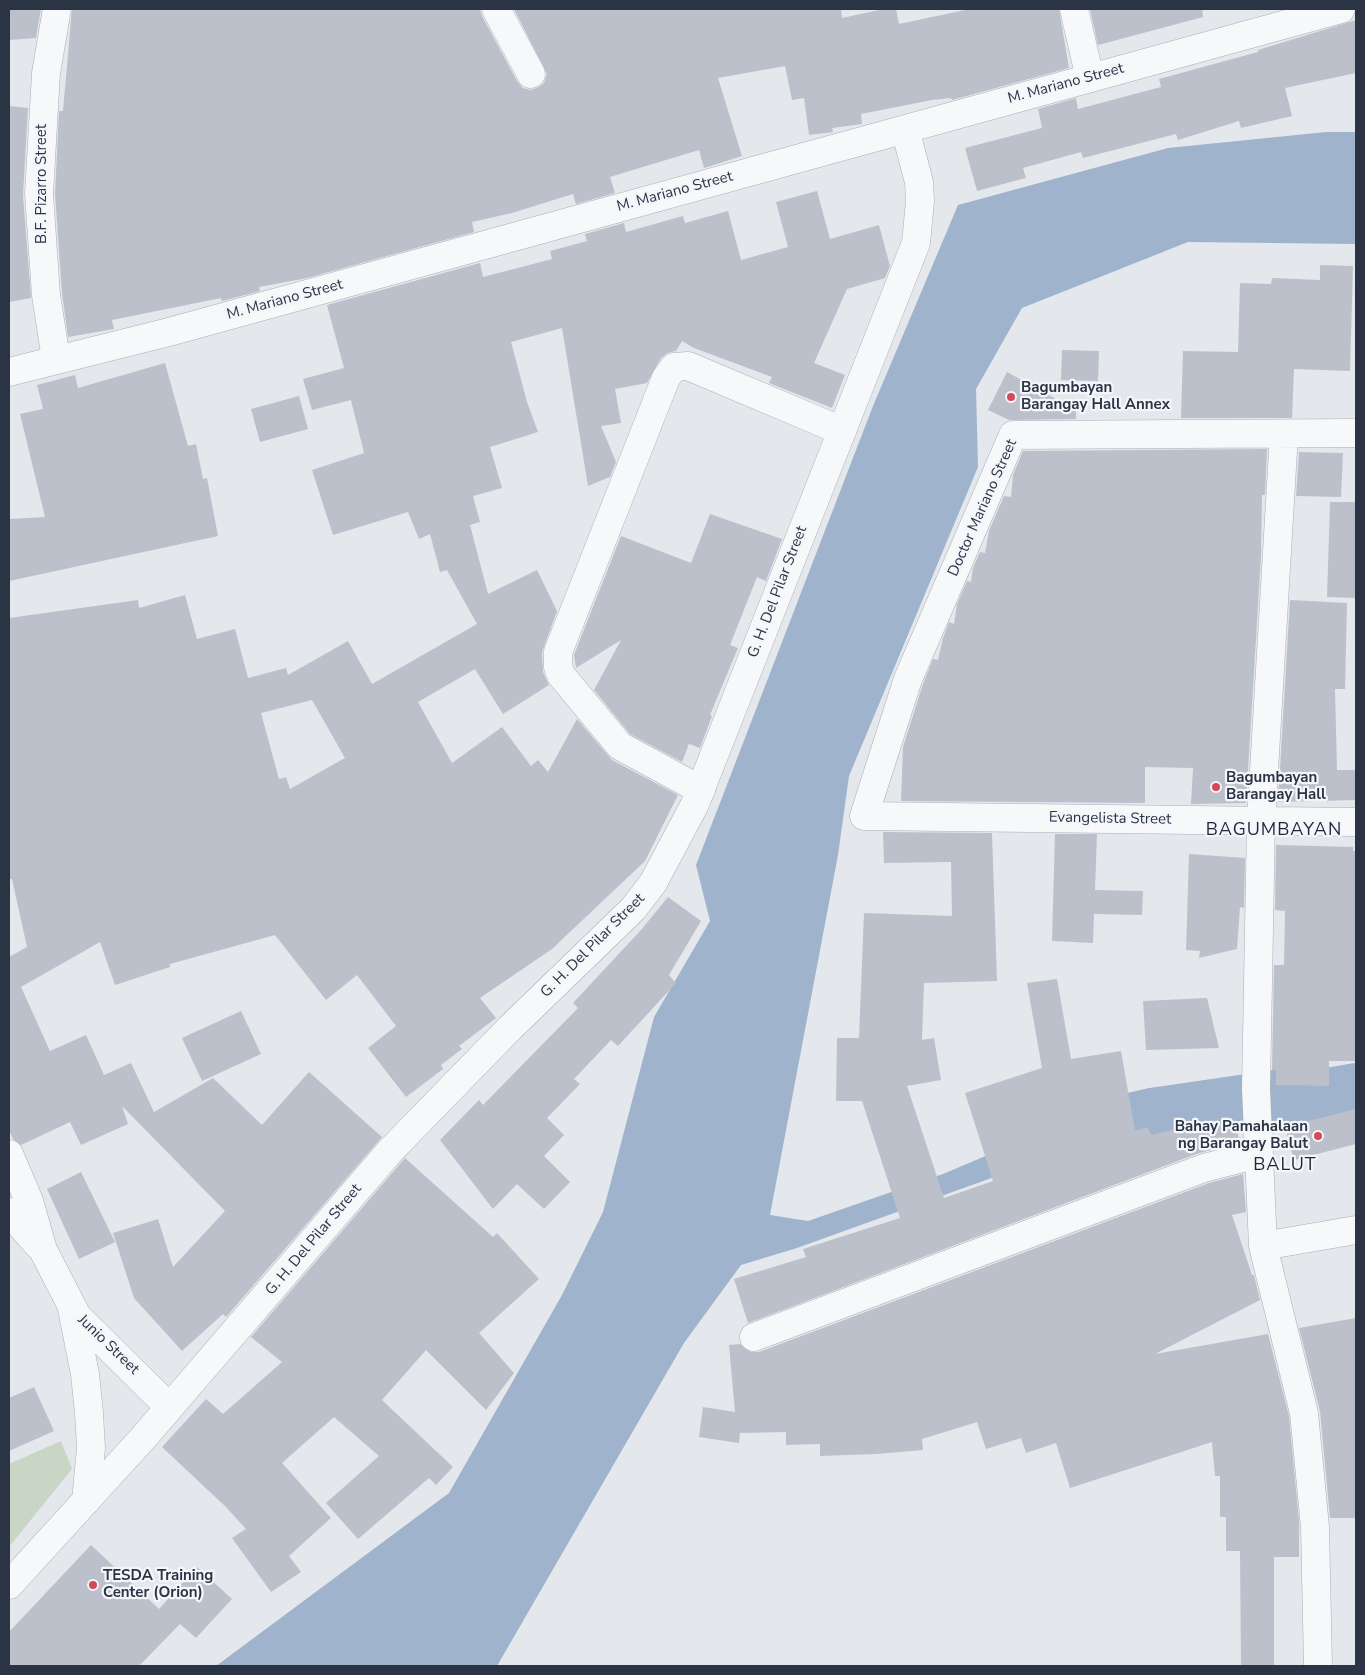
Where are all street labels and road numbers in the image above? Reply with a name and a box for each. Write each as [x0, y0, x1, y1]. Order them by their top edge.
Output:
street label: M. Mariano Street [1006, 60, 1126, 108]
street label: B.F. Pizarro Street [33, 124, 51, 244]
street label: M. Mariano Street [615, 168, 735, 216]
street label: M. Mariano Street [225, 276, 345, 324]
street label: Doctor Mariano Street [945, 437, 1021, 579]
street label: G. H. Del Pilar Street [745, 524, 811, 660]
street label: Evangelista Street [1049, 809, 1171, 829]
street label: G. H. Del Pilar Street [537, 890, 649, 1002]
street label: G. H. Del Pilar Street [262, 1181, 366, 1299]
street label: Junio Street [74, 1311, 142, 1379]

